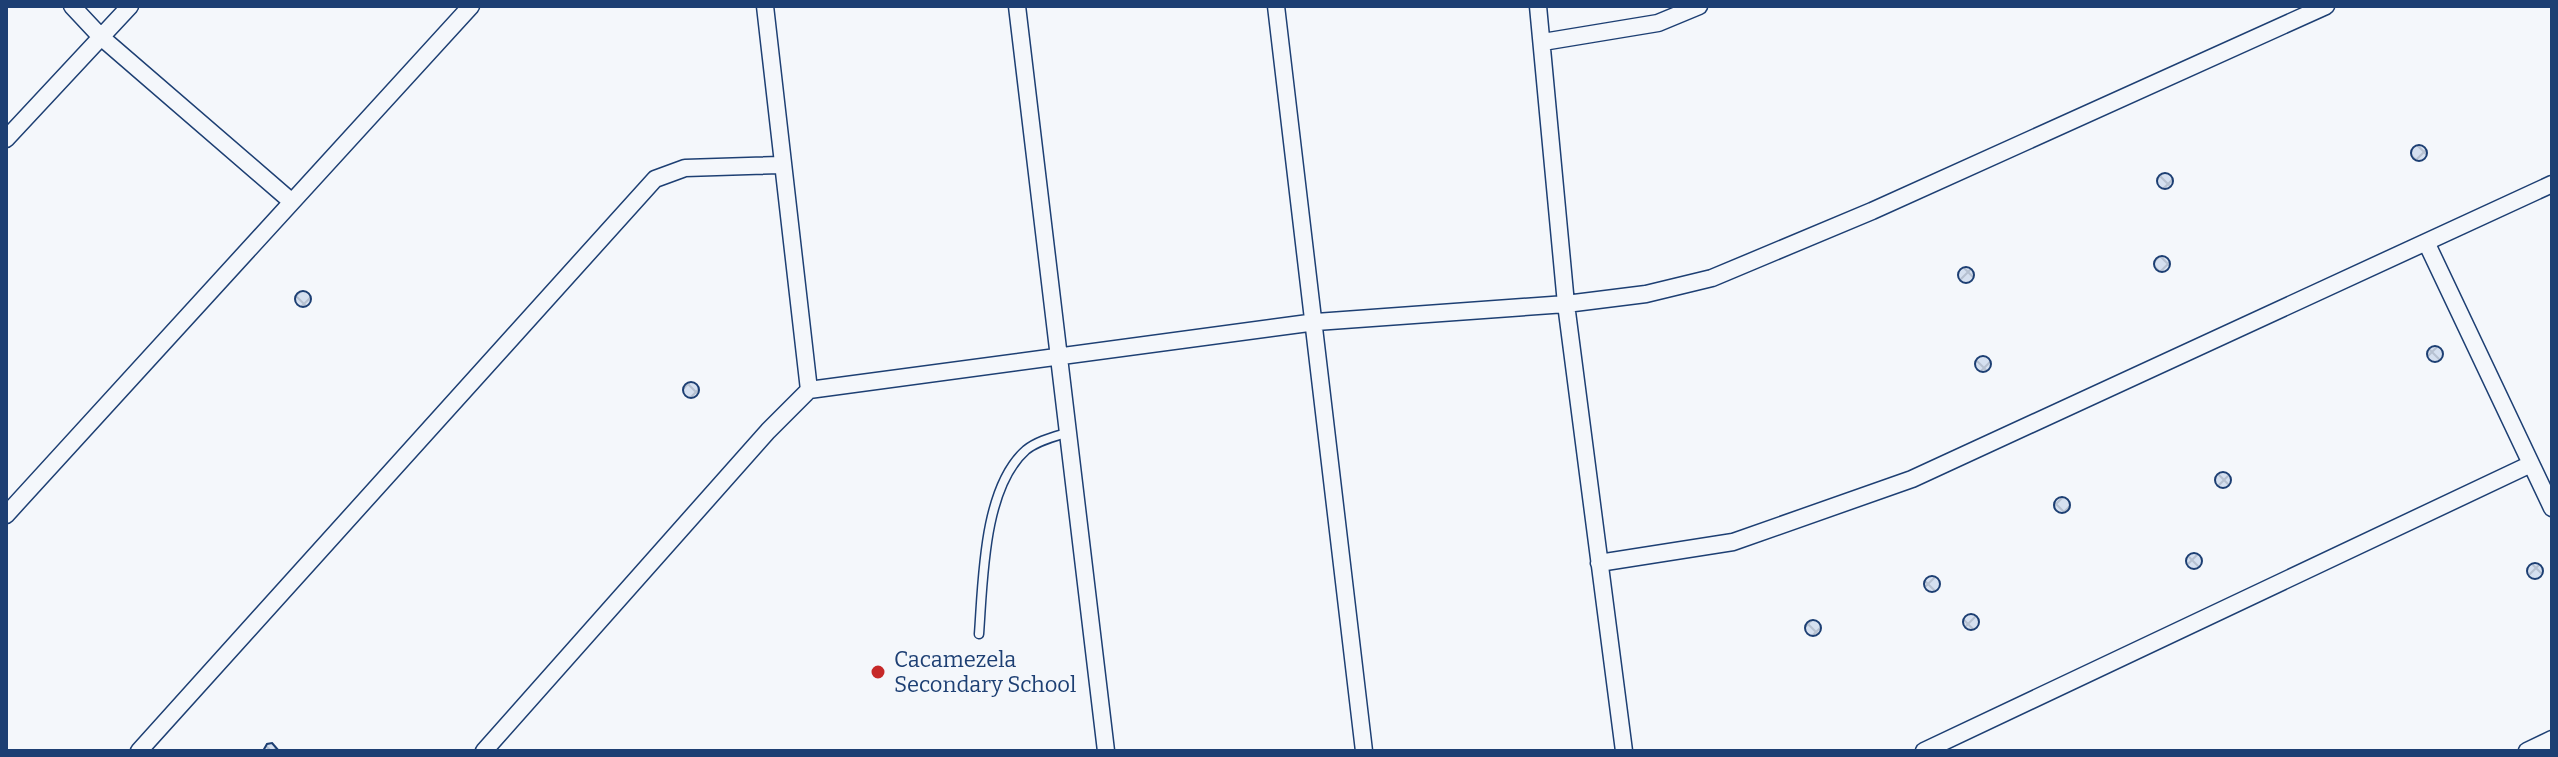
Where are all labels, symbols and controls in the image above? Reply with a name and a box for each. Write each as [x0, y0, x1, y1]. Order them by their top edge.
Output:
place label: Cacamezela Secondary School [894, 646, 1076, 698]
marker: Cacamezela Secondary School [869, 663, 887, 681]

